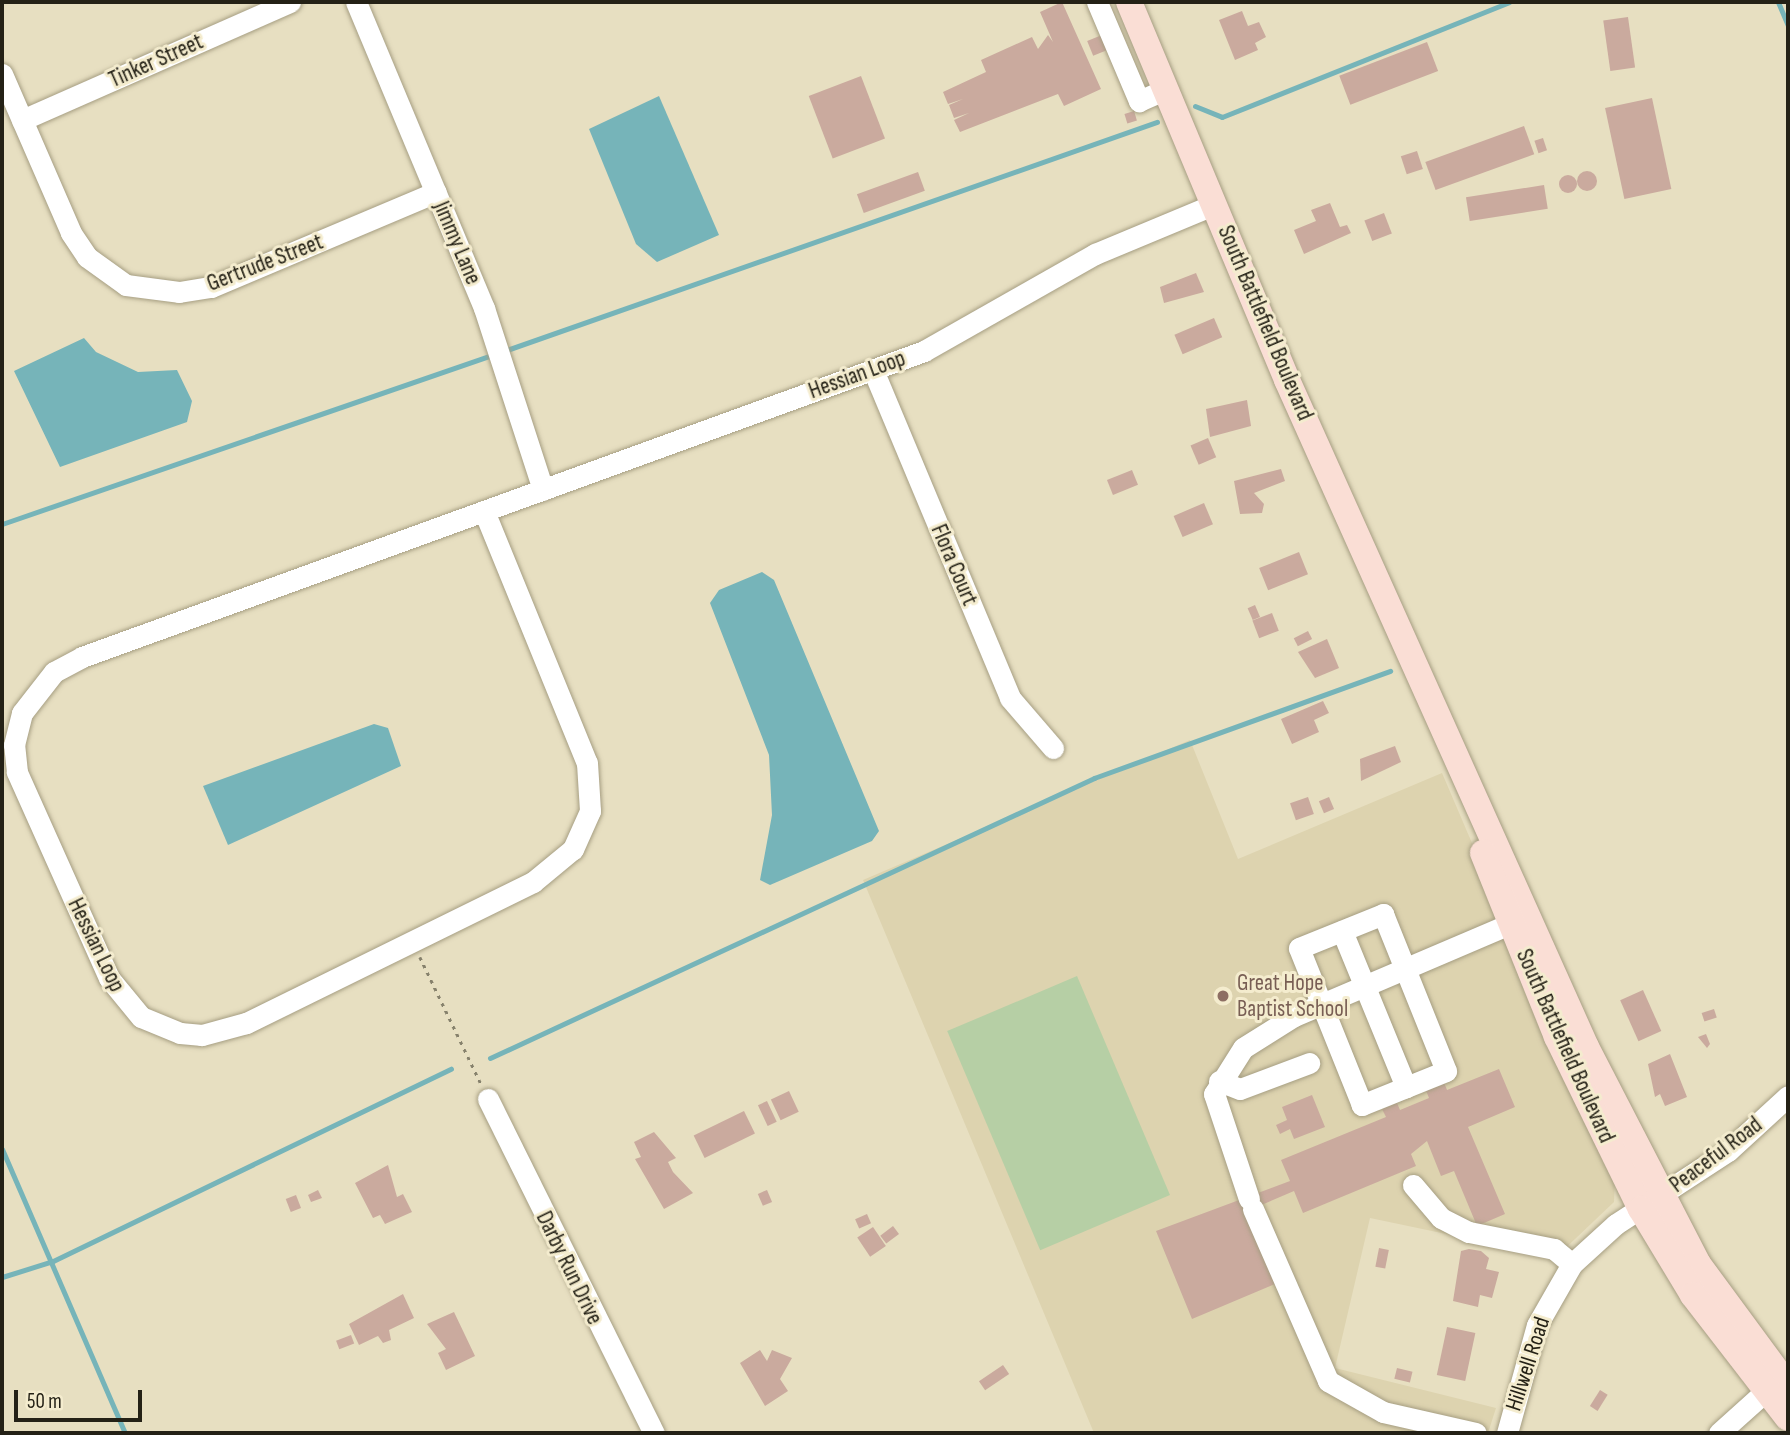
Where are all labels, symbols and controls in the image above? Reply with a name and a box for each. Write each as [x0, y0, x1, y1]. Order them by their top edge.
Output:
street label: Tinker Street [105, 28, 207, 94]
street label: Jimmy Lane [427, 197, 487, 289]
street label: South Battlefield Boulevard [1211, 221, 1319, 425]
street label: Gertrude Street [203, 228, 327, 298]
street label: Hessian Loop [805, 345, 909, 405]
street label: Flora Court [925, 520, 983, 610]
street label: Hessian Loop [62, 894, 130, 996]
street label: South Battlefield Boulevard [1510, 945, 1620, 1147]
place label: Great Hope Baptist School [1237, 969, 1348, 1023]
marker: Great Hope Baptist School [1215, 988, 1231, 1004]
street label: Peaceful Road [1664, 1111, 1768, 1199]
street label: Darby Run Drive [530, 1207, 608, 1329]
street label: Hillwell Road [1500, 1314, 1556, 1414]
scale bar [18, 1376, 145, 1420]
text: 50 m [27, 1389, 62, 1414]

